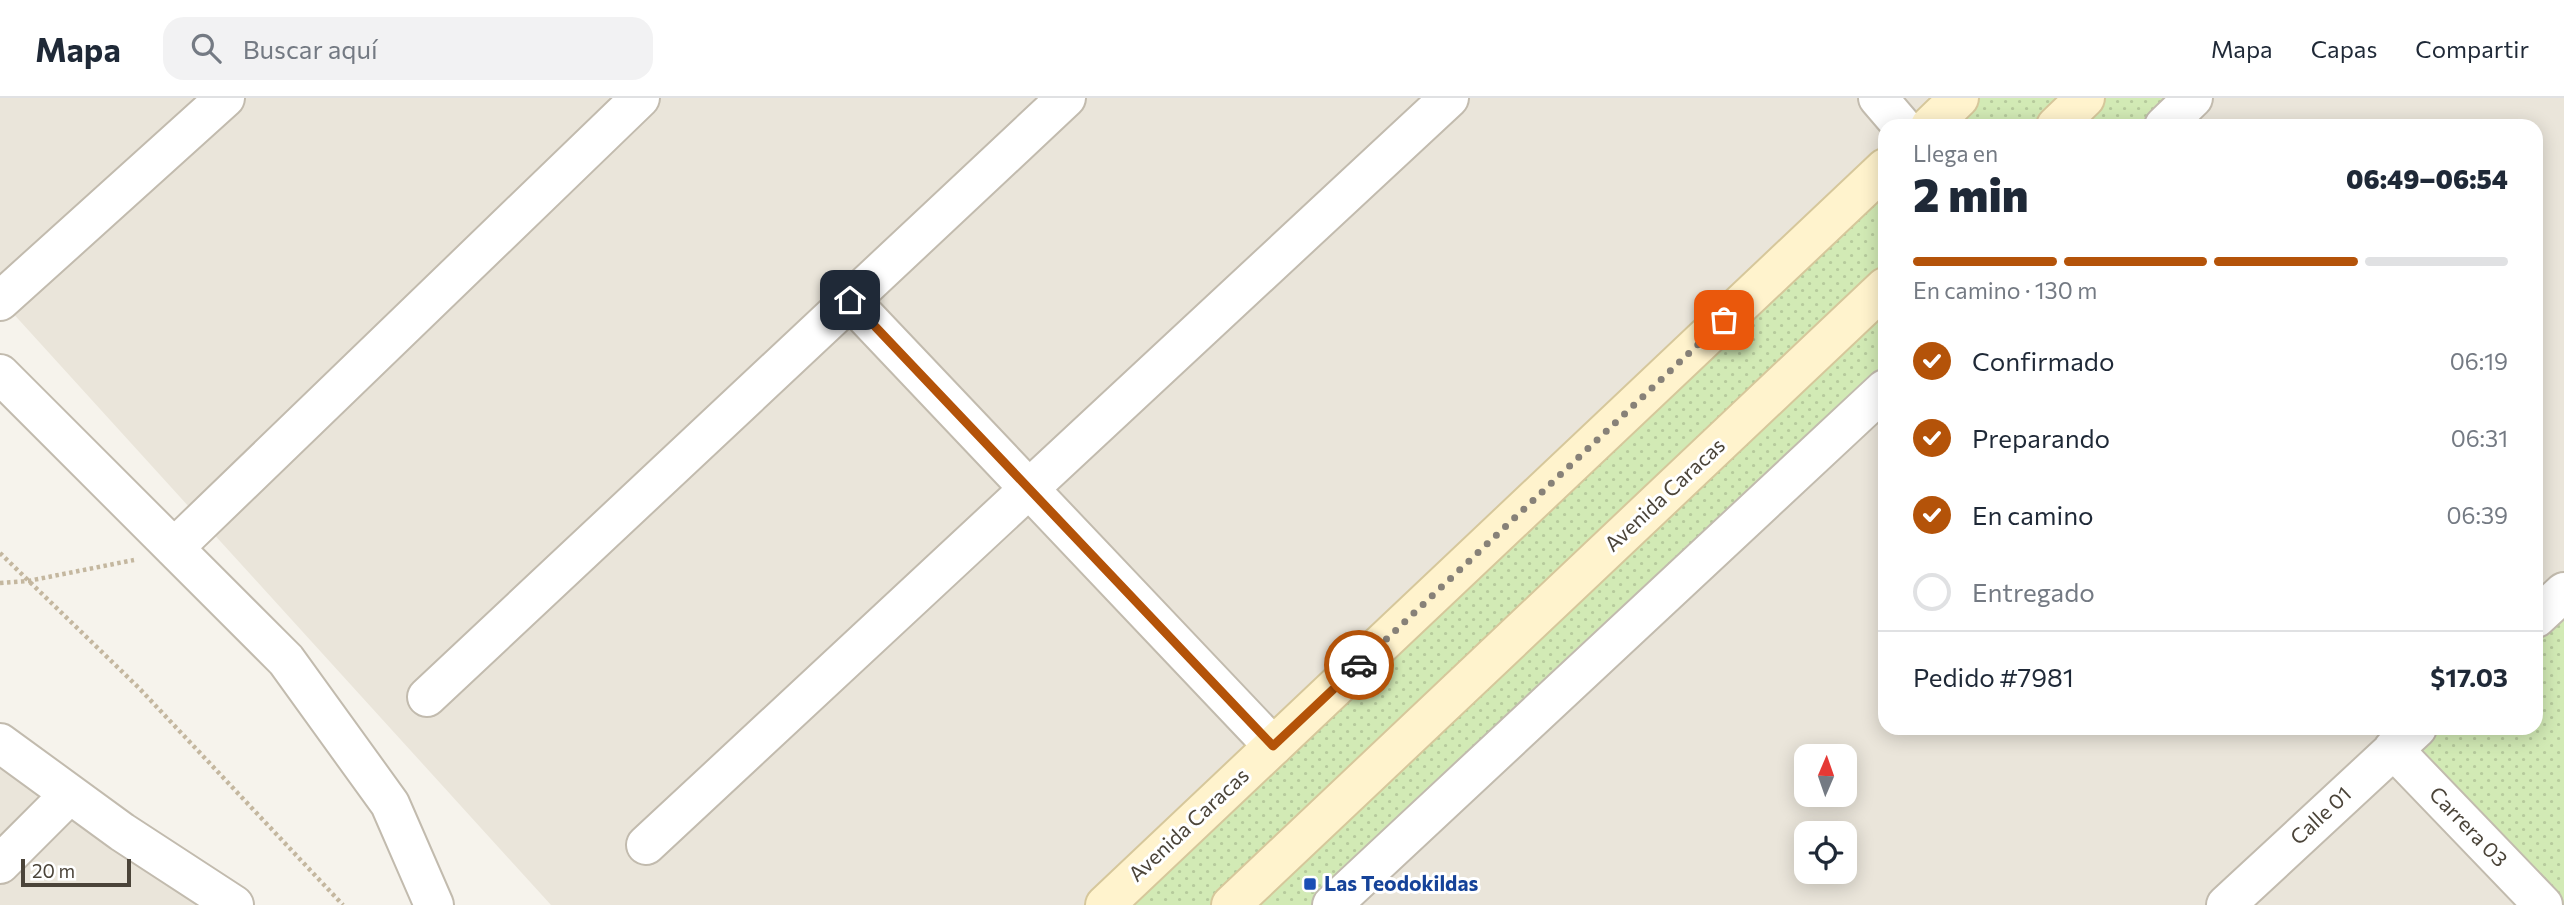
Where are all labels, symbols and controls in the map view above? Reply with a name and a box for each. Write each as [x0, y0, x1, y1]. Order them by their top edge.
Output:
search box [163, 17, 653, 80]
text: Mapa [35, 28, 121, 69]
icon: search [187, 29, 225, 67]
text: Buscar aquí [243, 33, 378, 64]
text: Mapa [2211, 34, 2273, 63]
text: Capas [2311, 34, 2377, 63]
text: Compartir [2415, 34, 2529, 63]
text: Llega en [1913, 139, 1998, 167]
text: 06:49–06:54 [2346, 163, 2508, 194]
text: 2 min [1913, 165, 2029, 221]
pin [820, 270, 880, 330]
text: En camino · 130 m [1913, 276, 2097, 304]
icon: home [831, 281, 869, 319]
pin [1694, 290, 1754, 350]
icon: bag [1705, 301, 1743, 339]
icon: check [1913, 342, 1951, 380]
text: Confirmado [1972, 345, 2114, 376]
text: 06:19 [2450, 347, 2508, 375]
icon: check [1913, 419, 1951, 457]
text: Preparando [1972, 422, 2110, 453]
text: 06:31 [2451, 424, 2508, 452]
street label: Avenida Caracas [1599, 432, 1729, 556]
icon: check [1913, 496, 1951, 534]
text: En camino [1972, 499, 2094, 530]
text: 06:39 [2447, 501, 2508, 529]
text: Entregado [1972, 576, 2095, 607]
courier [1324, 630, 1394, 700]
icon: car [1340, 646, 1378, 684]
text: Pedido #7981 [1913, 661, 2074, 692]
text: $17.03 [2430, 661, 2508, 692]
north arrow [1794, 744, 1857, 807]
map controls [1794, 744, 1857, 884]
street label: Avenida Caracas [1123, 762, 1253, 886]
street label: Calle 01 [2284, 781, 2355, 849]
street label: Carrera 03 [2425, 781, 2513, 871]
button: locate [1794, 821, 1857, 884]
scale bar [21, 856, 131, 888]
text: 20 m [32, 859, 75, 882]
place label: Las Teodokildas [1324, 870, 1478, 895]
marker: Las Teodokildas [1302, 876, 1318, 892]

